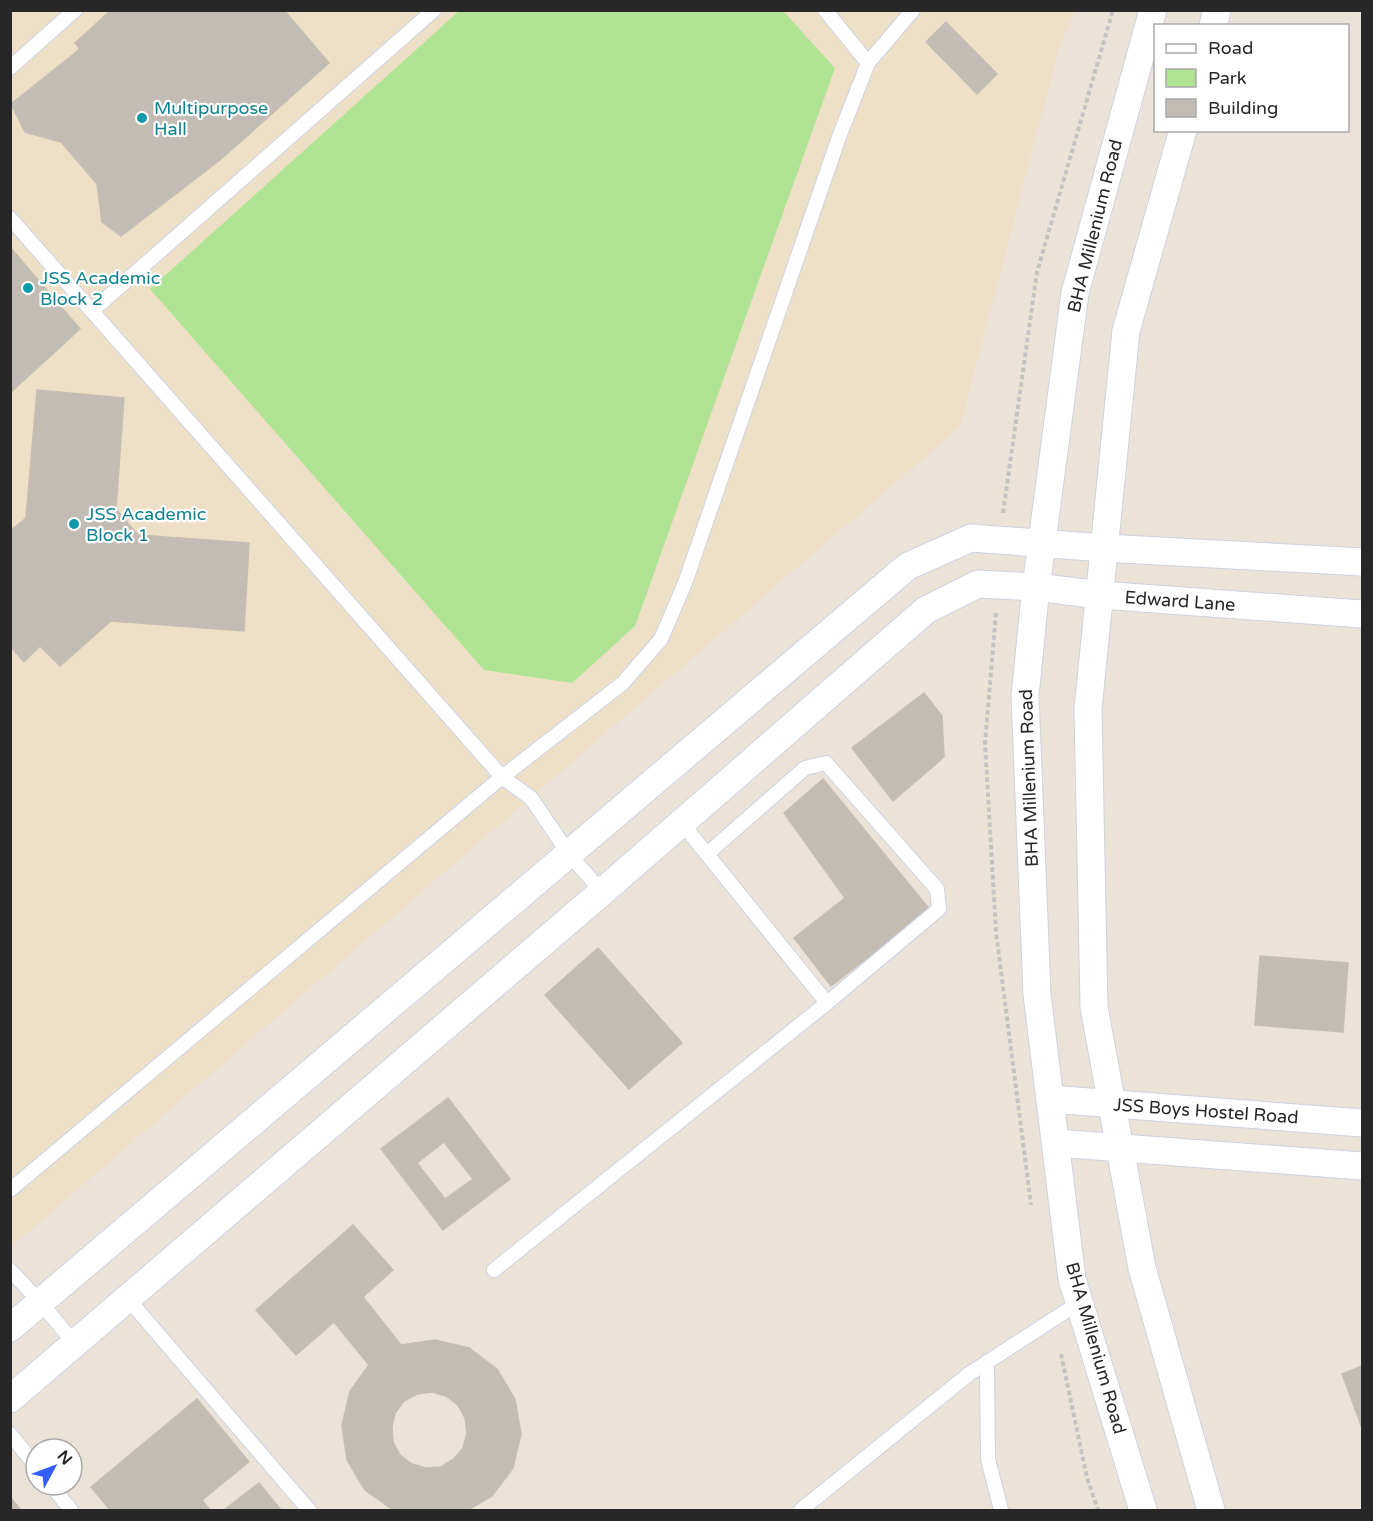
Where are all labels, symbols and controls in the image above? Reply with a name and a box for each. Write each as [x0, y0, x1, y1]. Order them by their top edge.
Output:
legend [1154, 24, 1349, 132]
text: Road [1208, 37, 1253, 59]
text: Park [1208, 67, 1247, 89]
place label: Multipurpose Hall [154, 97, 268, 140]
text: Building [1208, 97, 1278, 119]
marker: Multipurpose Hall [135, 111, 149, 125]
street label: BHA Millenium Road [1063, 137, 1127, 315]
place label: JSS Academic Block 2 [40, 267, 160, 310]
marker: JSS Academic Block 2 [21, 281, 35, 295]
place label: JSS Academic Block 1 [86, 503, 206, 546]
marker: JSS Academic Block 1 [67, 517, 81, 531]
street label: Edward Lane [1124, 586, 1236, 616]
street label: BHA Millenium Road [1015, 689, 1043, 867]
street label: JSS Boys Hostel Road [1113, 1094, 1299, 1128]
street label: BHA Millenium Road [1061, 1259, 1131, 1437]
north arrow [24, 1437, 84, 1497]
text: N [53, 1446, 76, 1469]

